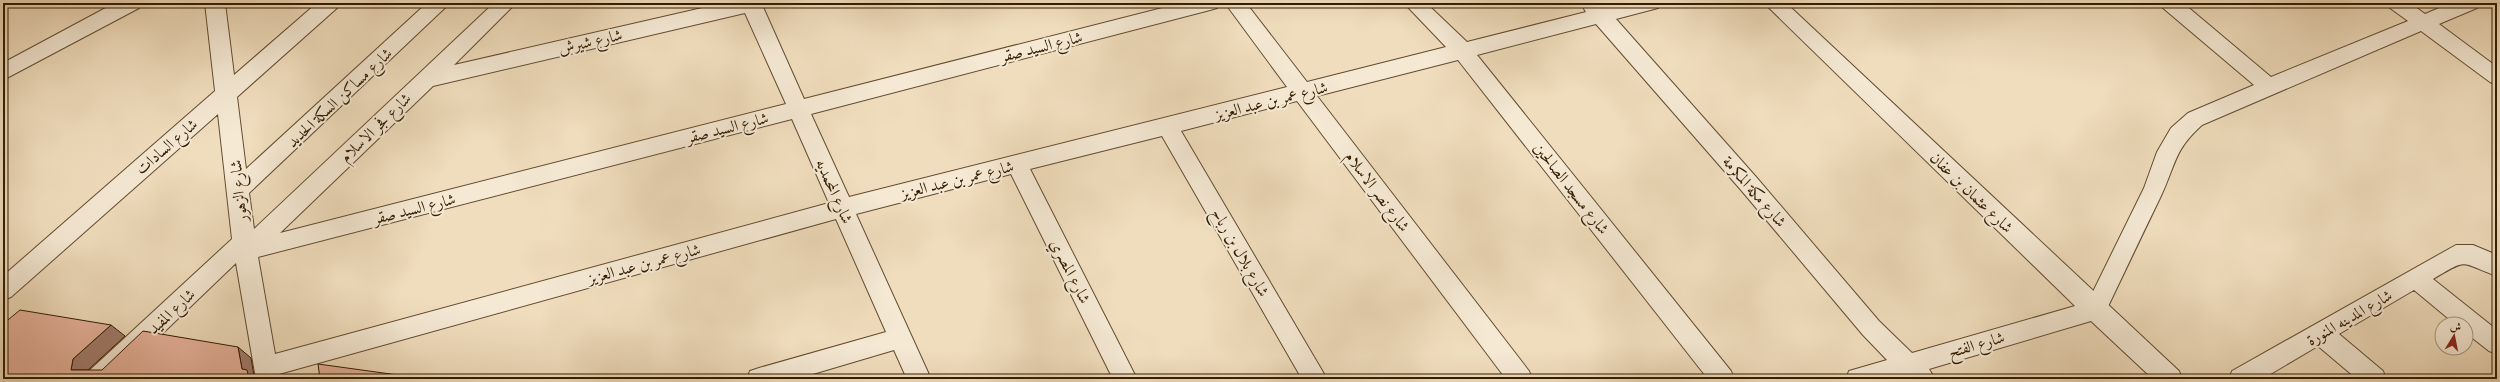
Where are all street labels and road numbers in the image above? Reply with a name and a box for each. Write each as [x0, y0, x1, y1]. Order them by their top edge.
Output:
street label: شارع شيرش [556, 25, 625, 62]
street label: شارع السيد صقر [996, 27, 1085, 70]
street label: شارع مساكن السكة الحديد [283, 44, 399, 154]
street label: شارع عمر بن عبد العزيز [1211, 77, 1331, 128]
street label: شارع فجر الاسلام [336, 89, 418, 170]
street label: شارع السيد صقر [682, 108, 771, 151]
street label: شارع السادات [132, 114, 204, 181]
street label: شارع مسجد الصالحين [1527, 139, 1613, 240]
street label: شارع نصر الاسلام [1337, 147, 1414, 238]
street label: شارع عثمان بن عفان [1923, 148, 2017, 240]
street label: شارع مكة المكرمة [1716, 152, 1791, 233]
street label: شارع المحمديه [808, 156, 857, 228]
street label: شارع عمر بن عبد العزيز [897, 156, 1017, 207]
street label: شارع الزهور [226, 159, 255, 225]
street label: شارع السيد صقر [369, 189, 458, 232]
street label: شارع بلال بن رباح [1203, 205, 1273, 302]
street label: شارع المصري [1043, 236, 1095, 308]
street label: شارع عمر بن عبد العزيز [584, 239, 704, 292]
street label: شارع المفيد [144, 285, 202, 341]
street label: شارع المدينه المنورة [2303, 285, 2397, 353]
street label: شارع الفتح [1946, 327, 2008, 366]

